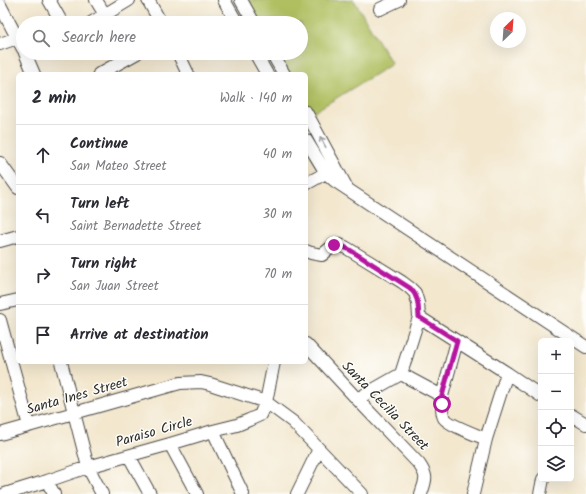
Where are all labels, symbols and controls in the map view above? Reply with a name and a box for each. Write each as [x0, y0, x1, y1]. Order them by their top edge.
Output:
north arrow [490, 12, 526, 48]
search box [16, 16, 308, 60]
text: Search here [62, 26, 136, 50]
icon: search [30, 27, 52, 49]
text: 2 min [32, 85, 76, 112]
text: Walk · 140 m [220, 88, 292, 109]
text: Continue [70, 132, 128, 156]
one-way arrow [318, 136, 326, 148]
icon: ahead [32, 144, 54, 166]
text: 40 m [263, 144, 292, 165]
text: San Mateo Street [70, 156, 166, 177]
text: Turn left [70, 192, 130, 216]
icon: left [32, 204, 54, 226]
text: 30 m [263, 204, 292, 225]
text: Saint Bernadette Street [70, 216, 201, 237]
route end [325, 236, 343, 254]
text: Turn right [70, 252, 137, 276]
icon: right [32, 264, 54, 286]
text: 70 m [264, 264, 292, 285]
text: San Juan Street [70, 276, 159, 297]
text: Arrive at destination [70, 323, 209, 347]
icon: arrive [32, 324, 54, 346]
map controls [538, 338, 574, 482]
button: + [538, 338, 574, 374]
street label: Santa Cecilia Street [336, 356, 434, 456]
street label: Santa Ines Street [24, 371, 131, 421]
button: − [538, 374, 574, 410]
route start [433, 395, 451, 413]
street label: Paraiso Circle [113, 410, 196, 453]
button: locate [538, 410, 574, 446]
button: layers [538, 446, 574, 482]

